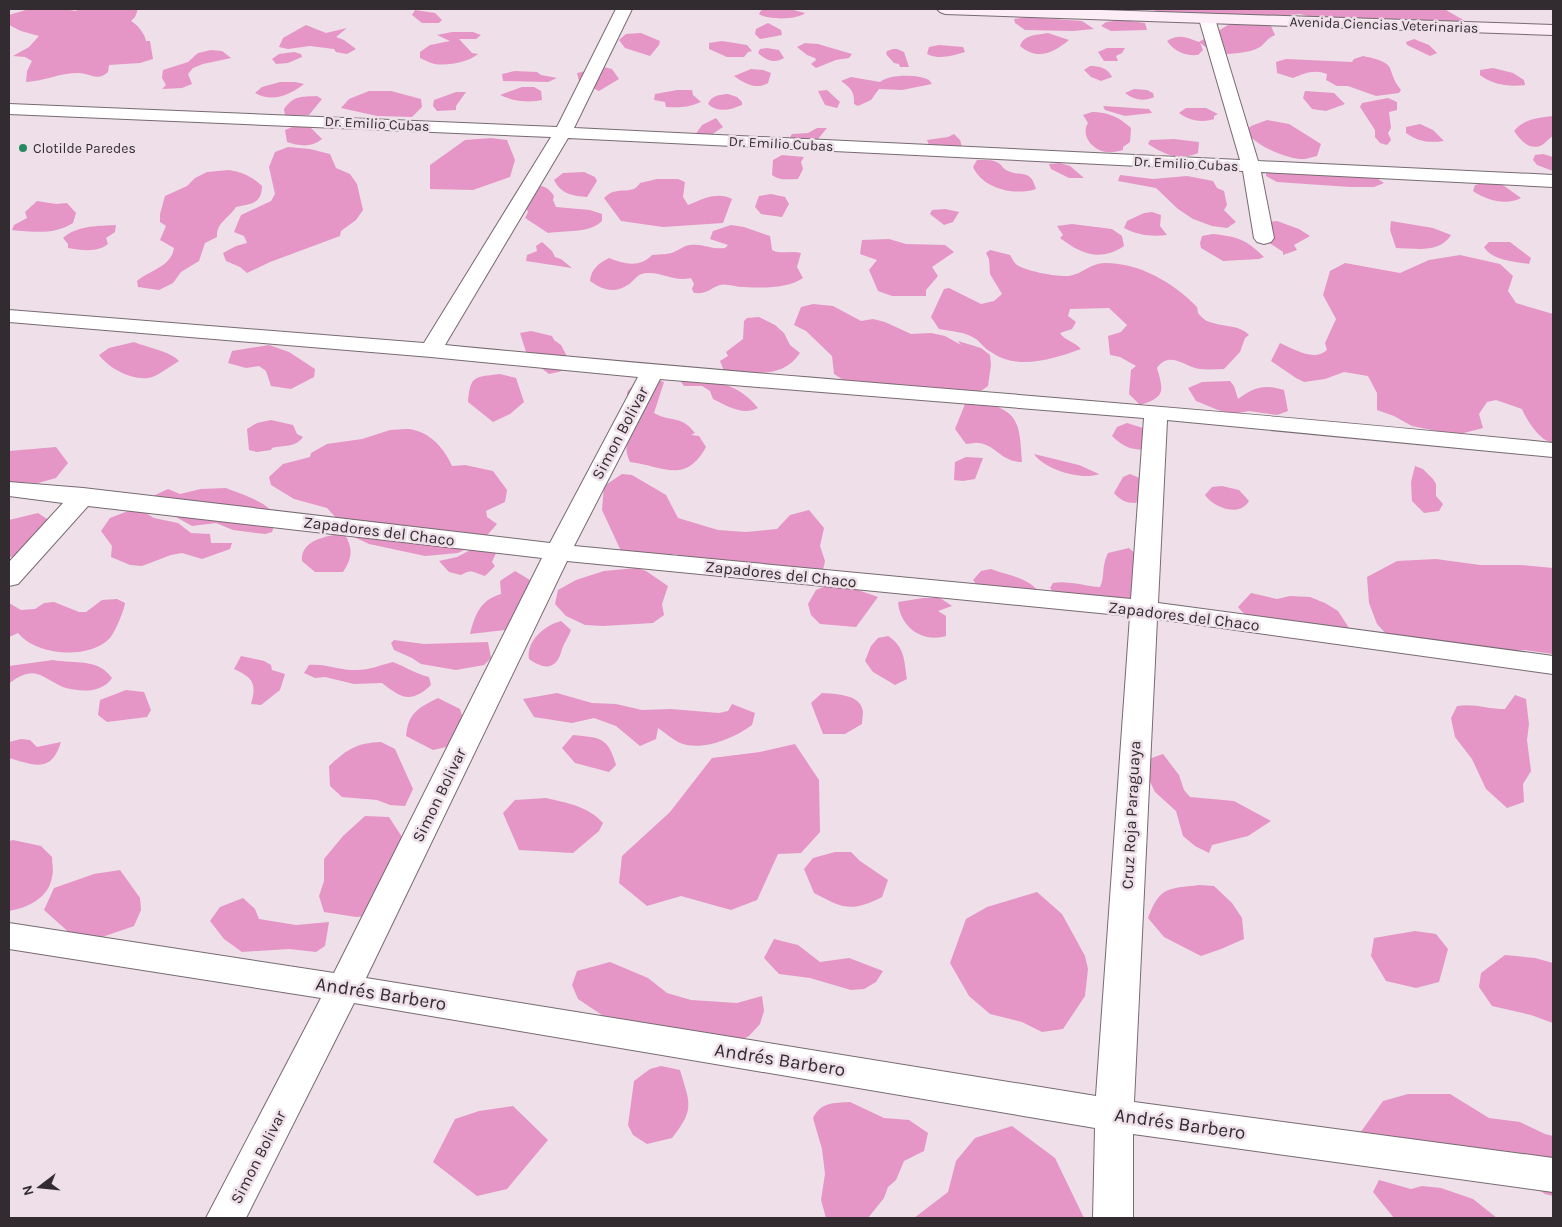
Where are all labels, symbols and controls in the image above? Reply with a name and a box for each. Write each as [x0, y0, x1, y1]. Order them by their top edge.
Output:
street label: Avenida Ciencias Veterinarias [1289, 13, 1479, 37]
street label: Dr. Emilio Cubas [324, 113, 430, 135]
street label: Dr. Emilio Cubas [728, 133, 834, 155]
place label: Clotilde Paredes [33, 140, 136, 157]
marker: Clotilde Paredes [17, 142, 29, 154]
street label: Dr. Emilio Cubas [1133, 153, 1239, 175]
street label: Simon Bolivar [588, 383, 652, 483]
street label: Zapadores del Chaco [302, 512, 456, 550]
street label: Zapadores del Chaco [704, 557, 858, 591]
street label: Zapadores del Chaco [1107, 597, 1261, 635]
street label: Cruz Roja Paraguaya [1118, 740, 1144, 890]
street label: Simon Bolivar [408, 745, 470, 845]
street label: Andrés Barbero [314, 973, 448, 1015]
street label: Andrés Barbero [713, 1039, 847, 1081]
street label: Andrés Barbero [1113, 1104, 1247, 1144]
street label: Simon Bolivar [226, 1107, 290, 1207]
north arrow [15, 1162, 65, 1212]
text: N [18, 1183, 38, 1198]

